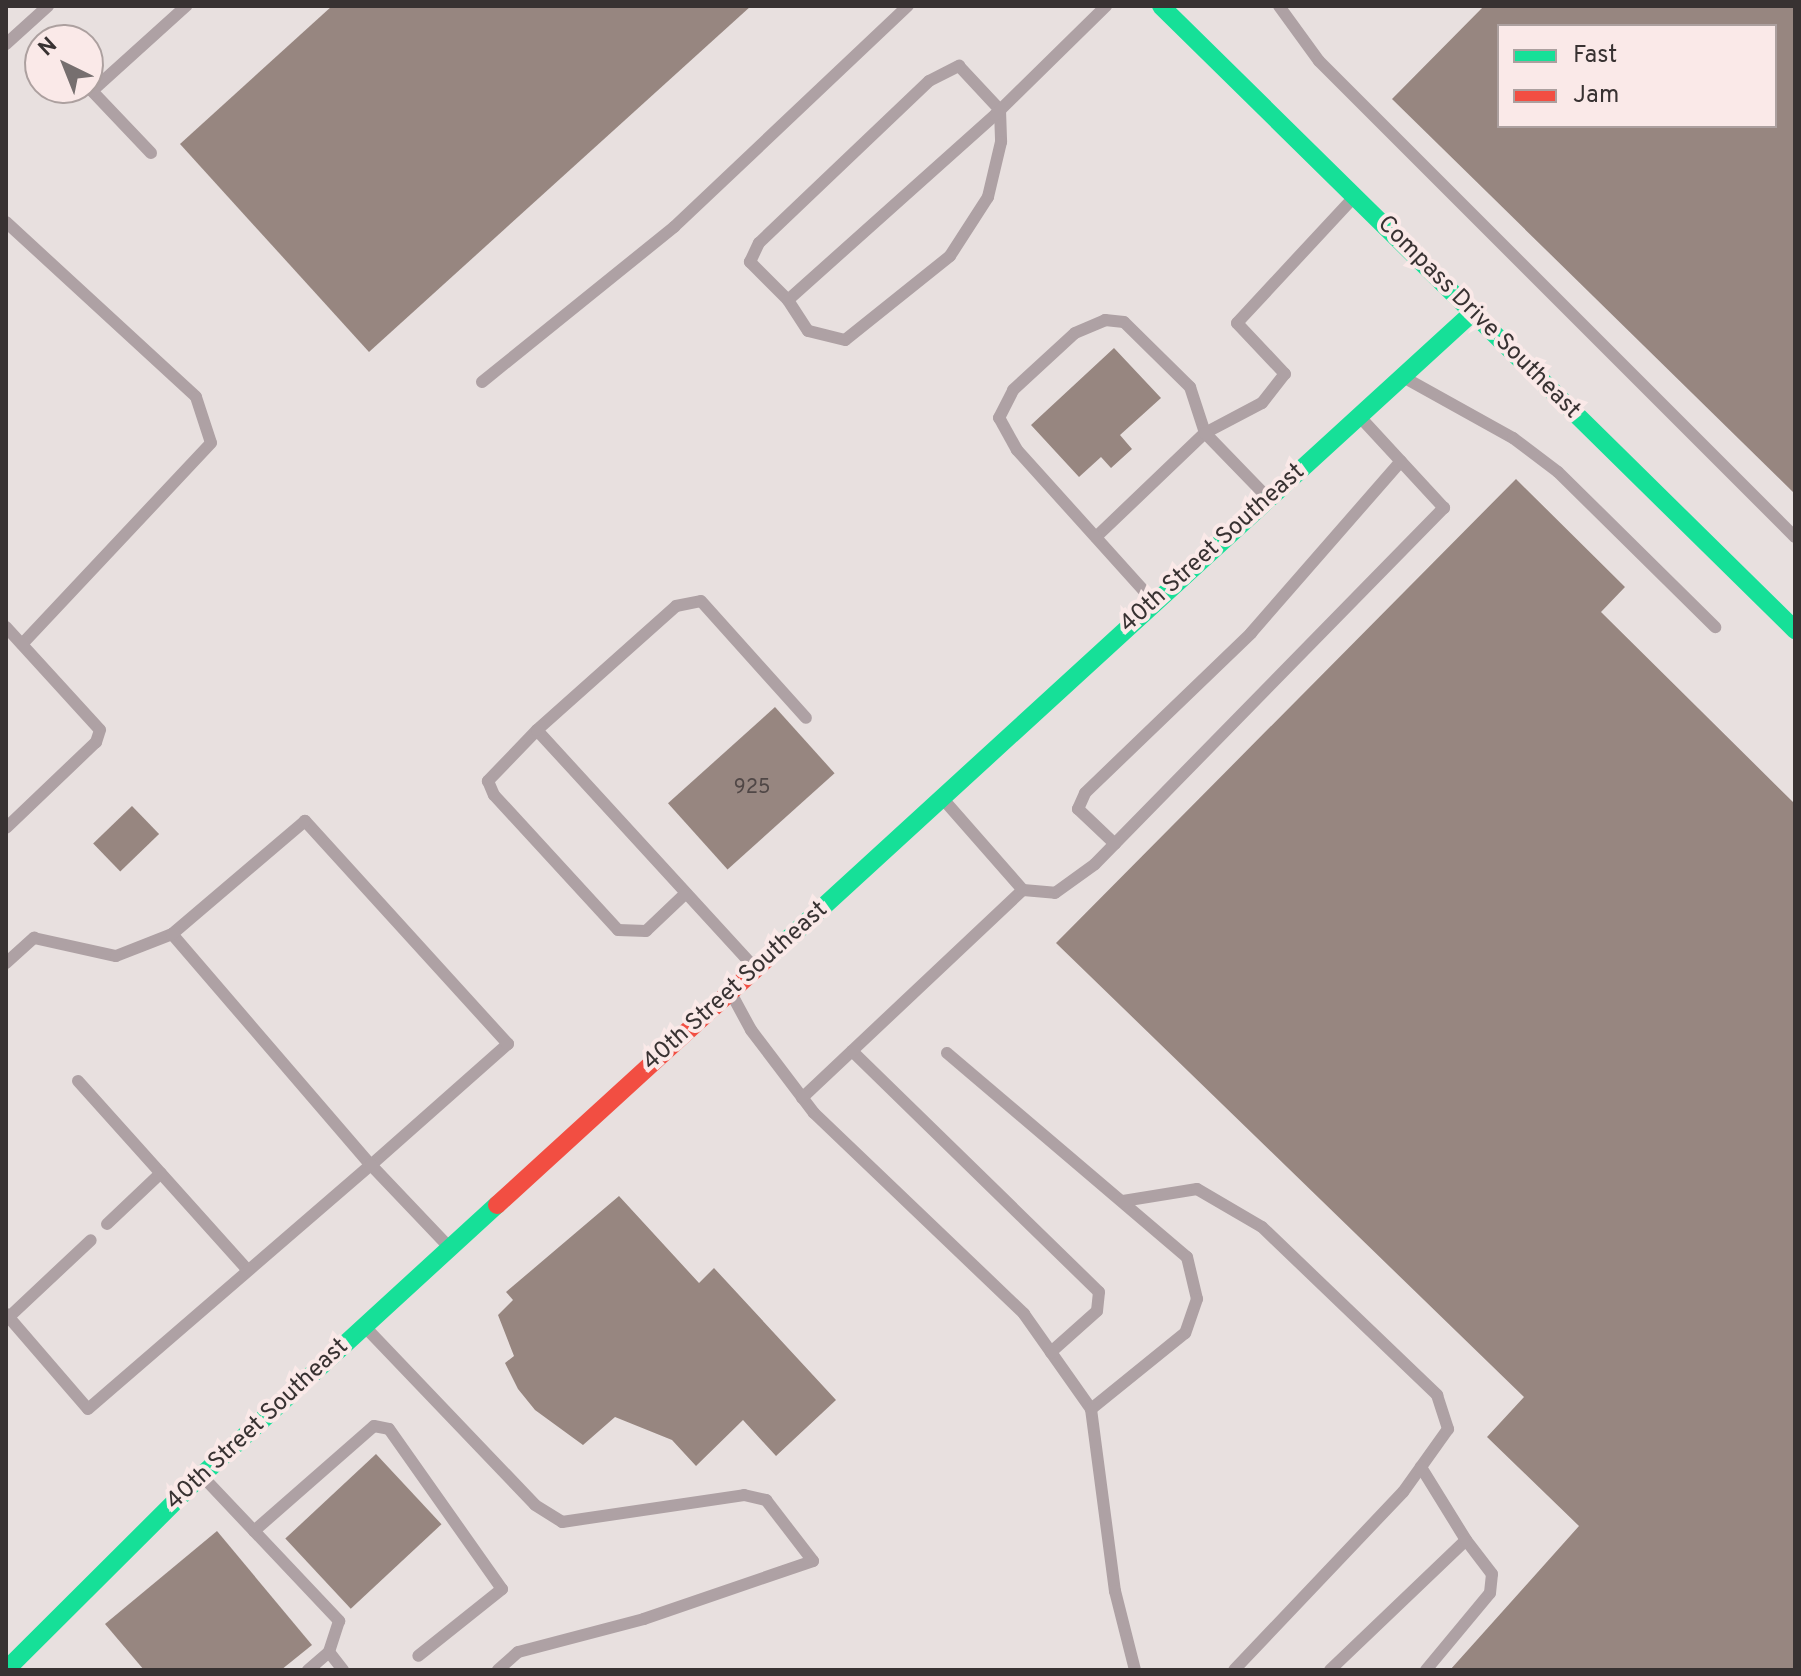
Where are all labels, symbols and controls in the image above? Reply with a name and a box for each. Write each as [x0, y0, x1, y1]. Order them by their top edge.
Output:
north arrow [24, 24, 104, 104]
legend [1497, 24, 1777, 128]
text: N [34, 32, 64, 63]
text: Fast [1573, 41, 1617, 71]
text: Jam [1573, 81, 1619, 111]
street label: Compass Drive Southeast [1370, 210, 1586, 426]
street label: 40th Street Southeast [1115, 458, 1311, 640]
house number: 925 [734, 776, 770, 800]
street label: 40th Street Southeast [638, 896, 834, 1078]
street label: 40th Street Southeast [161, 1333, 355, 1517]

